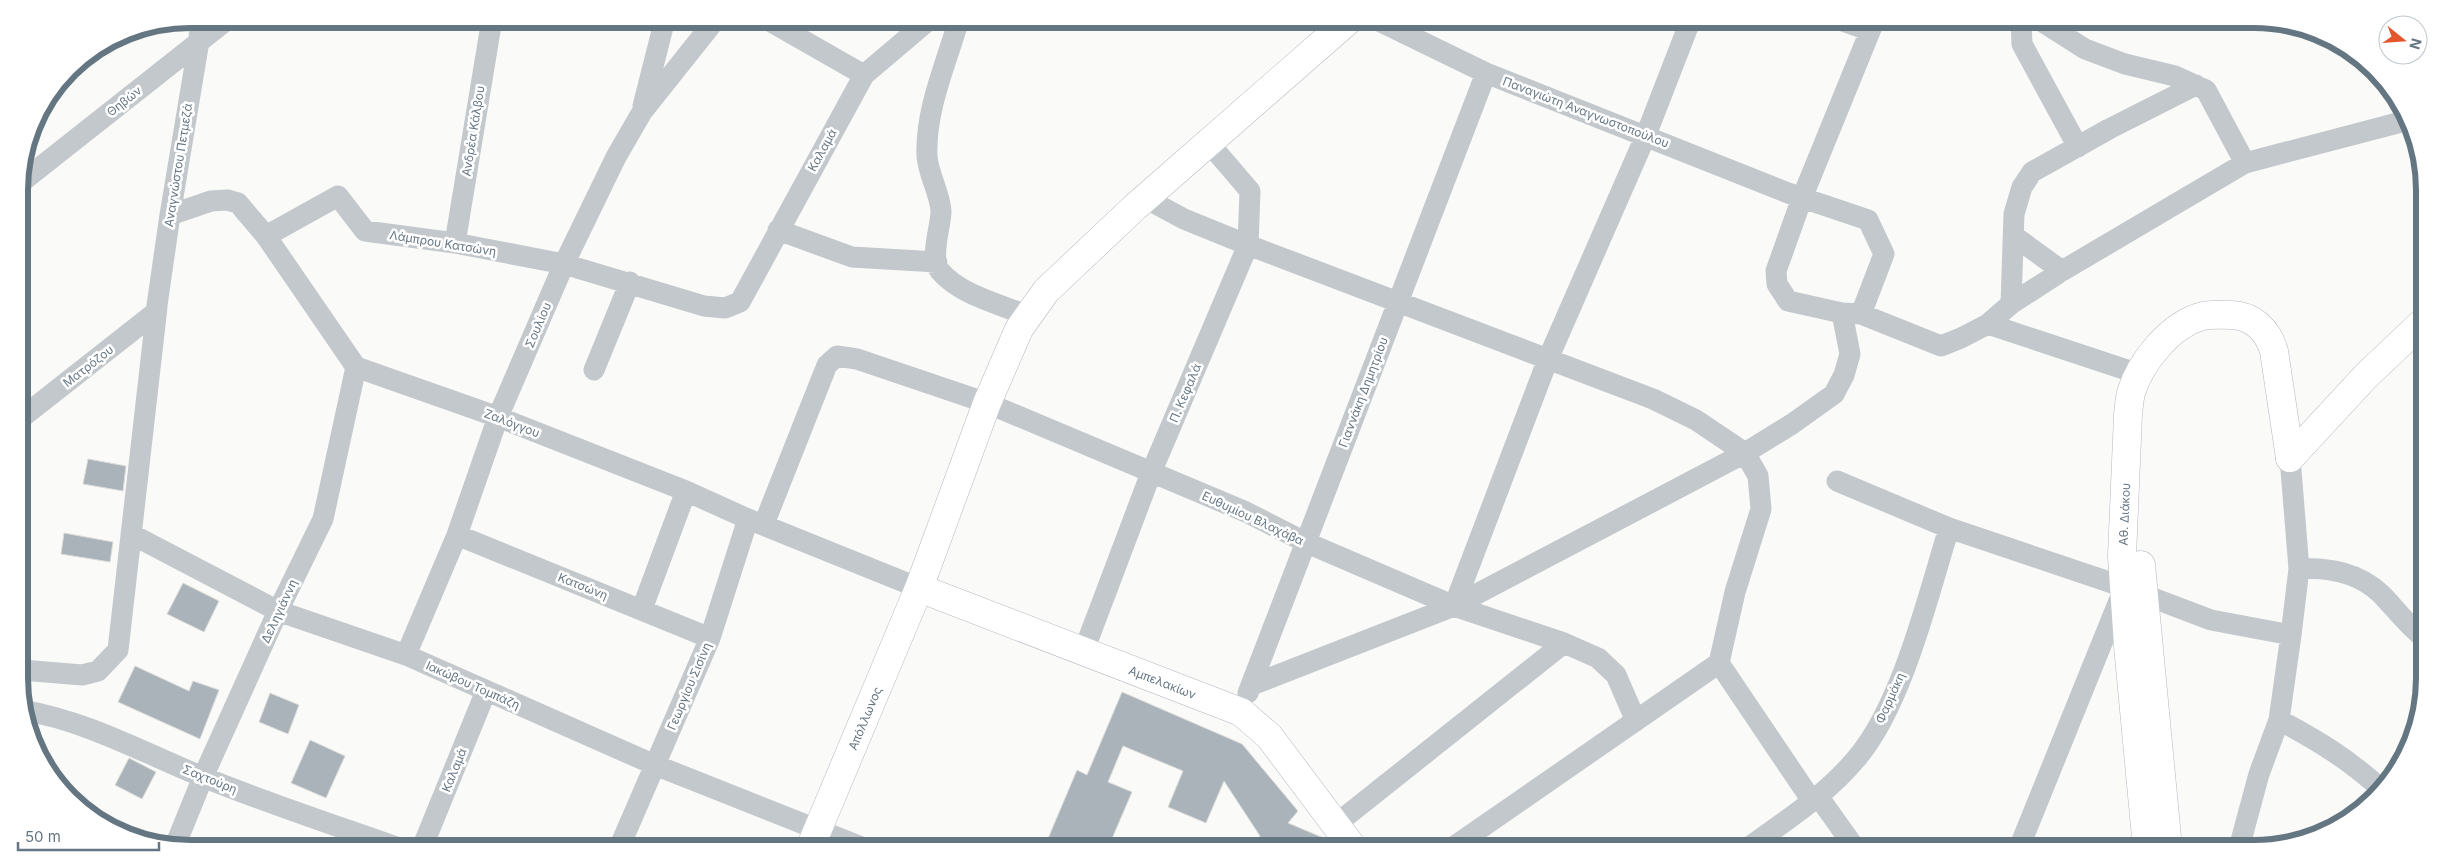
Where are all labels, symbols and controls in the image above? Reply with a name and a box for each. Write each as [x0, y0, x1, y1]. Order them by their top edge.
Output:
north arrow [2378, 15, 2428, 65]
text: N [2406, 36, 2426, 52]
street label: Παναγιώτη Αναγνωστοπούλου [1501, 73, 1671, 151]
street label: Θηβών [104, 83, 144, 119]
street label: Ανδρέα Κάλβου [458, 85, 488, 177]
street label: Αναγνώστου Πετμεζά [161, 102, 195, 228]
street label: Καλαμά [804, 126, 840, 174]
street label: Λάμπρου Κατσώνη [389, 227, 497, 259]
street label: Σουλίου [522, 300, 554, 350]
street label: Γιαννάκη Δημητρίου [1335, 335, 1391, 449]
street label: Ματρόζου [60, 342, 116, 390]
street label: Π. Κεφαλά [1166, 361, 1204, 425]
street label: Ζαλόγγου [482, 406, 542, 440]
street label: Αθ. Διάκου [2115, 483, 2133, 546]
street label: Ευθυμίου Βλαχάβα [1200, 488, 1306, 548]
street label: Κατσώνη [556, 569, 610, 603]
street label: Δεληγιάννη [258, 577, 300, 645]
street label: Γεωργίου Σισίνη [664, 640, 714, 732]
street label: Ιακώβου Τομπάζη [424, 658, 522, 712]
street label: Αμπελακίων [1127, 662, 1198, 702]
street label: Φαρμάκη [1872, 670, 1908, 726]
street label: Απόλλωνος [845, 684, 884, 752]
street label: Καλαμά [438, 746, 470, 794]
street label: Σαχτούρη [181, 761, 239, 797]
scale bar [18, 820, 159, 852]
text: 50 m [25, 827, 61, 846]

